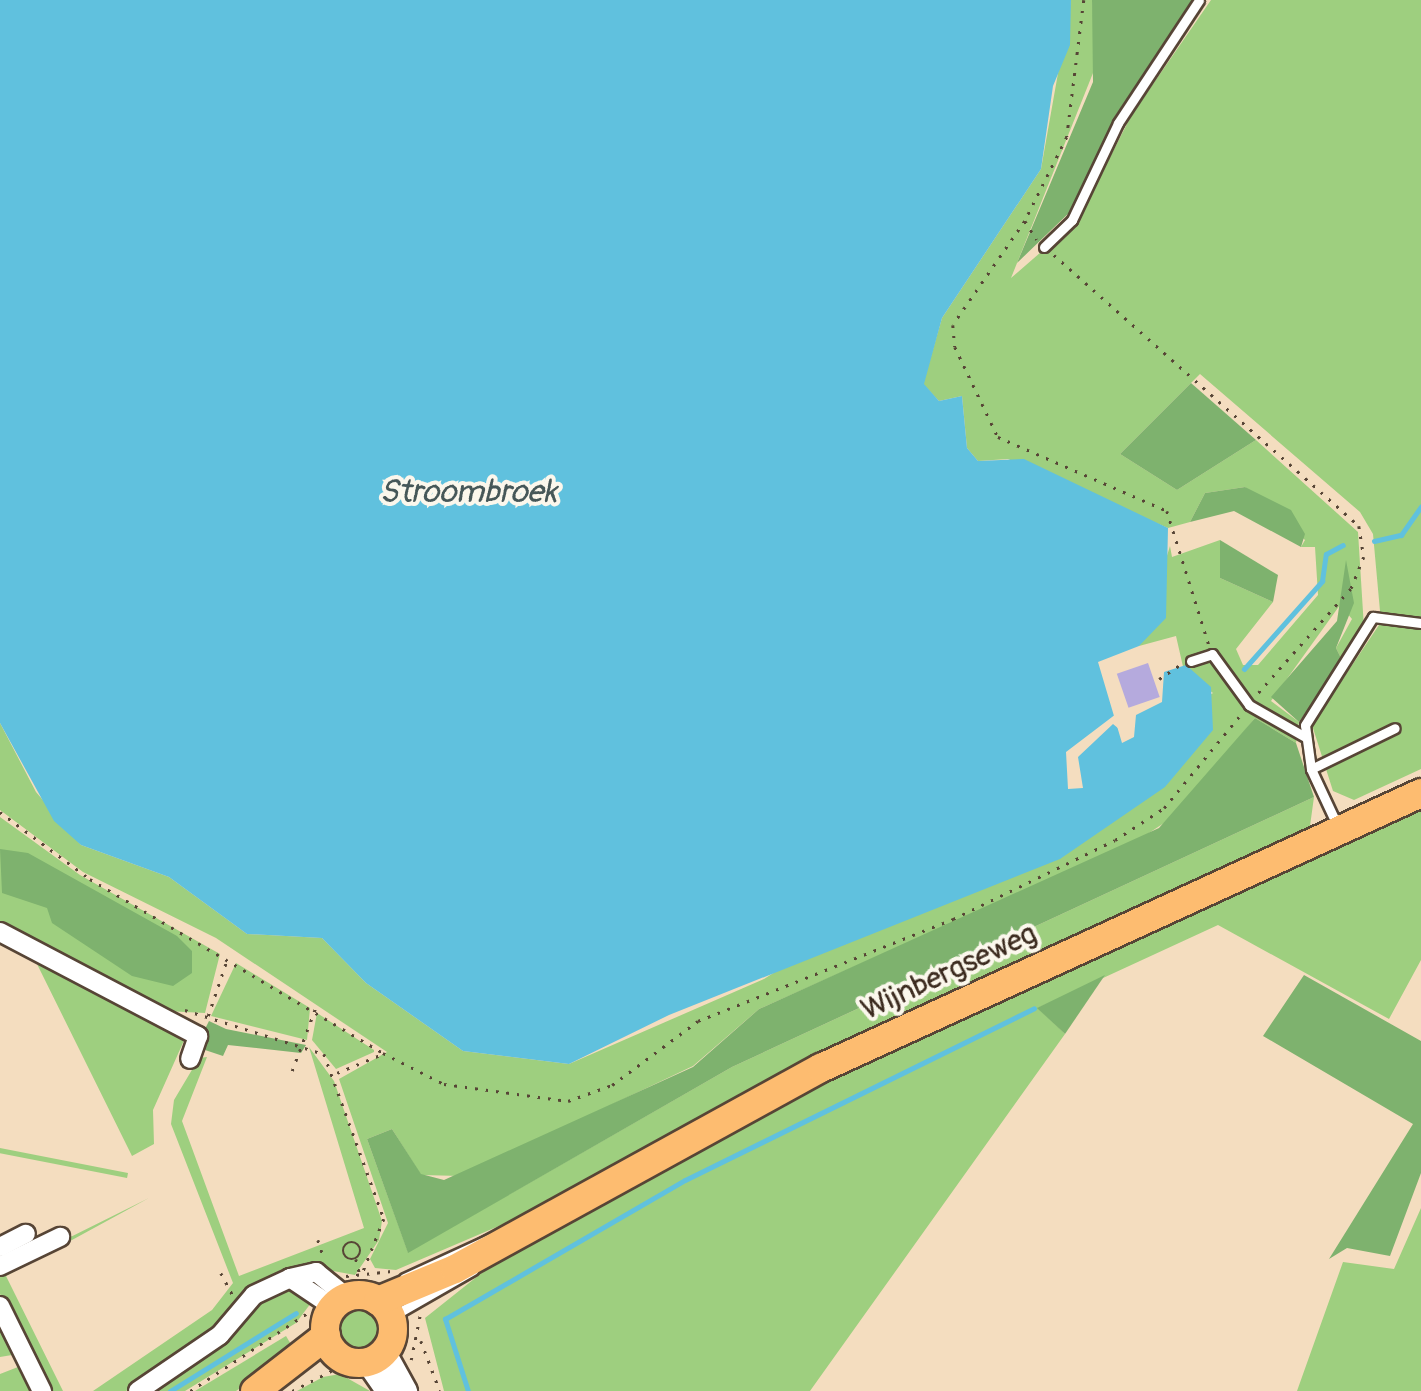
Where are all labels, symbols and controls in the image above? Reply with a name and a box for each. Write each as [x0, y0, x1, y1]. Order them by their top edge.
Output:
water label: Stroombroek [380, 473, 556, 511]
street label: Wijnbergseweg [856, 916, 1042, 1028]

